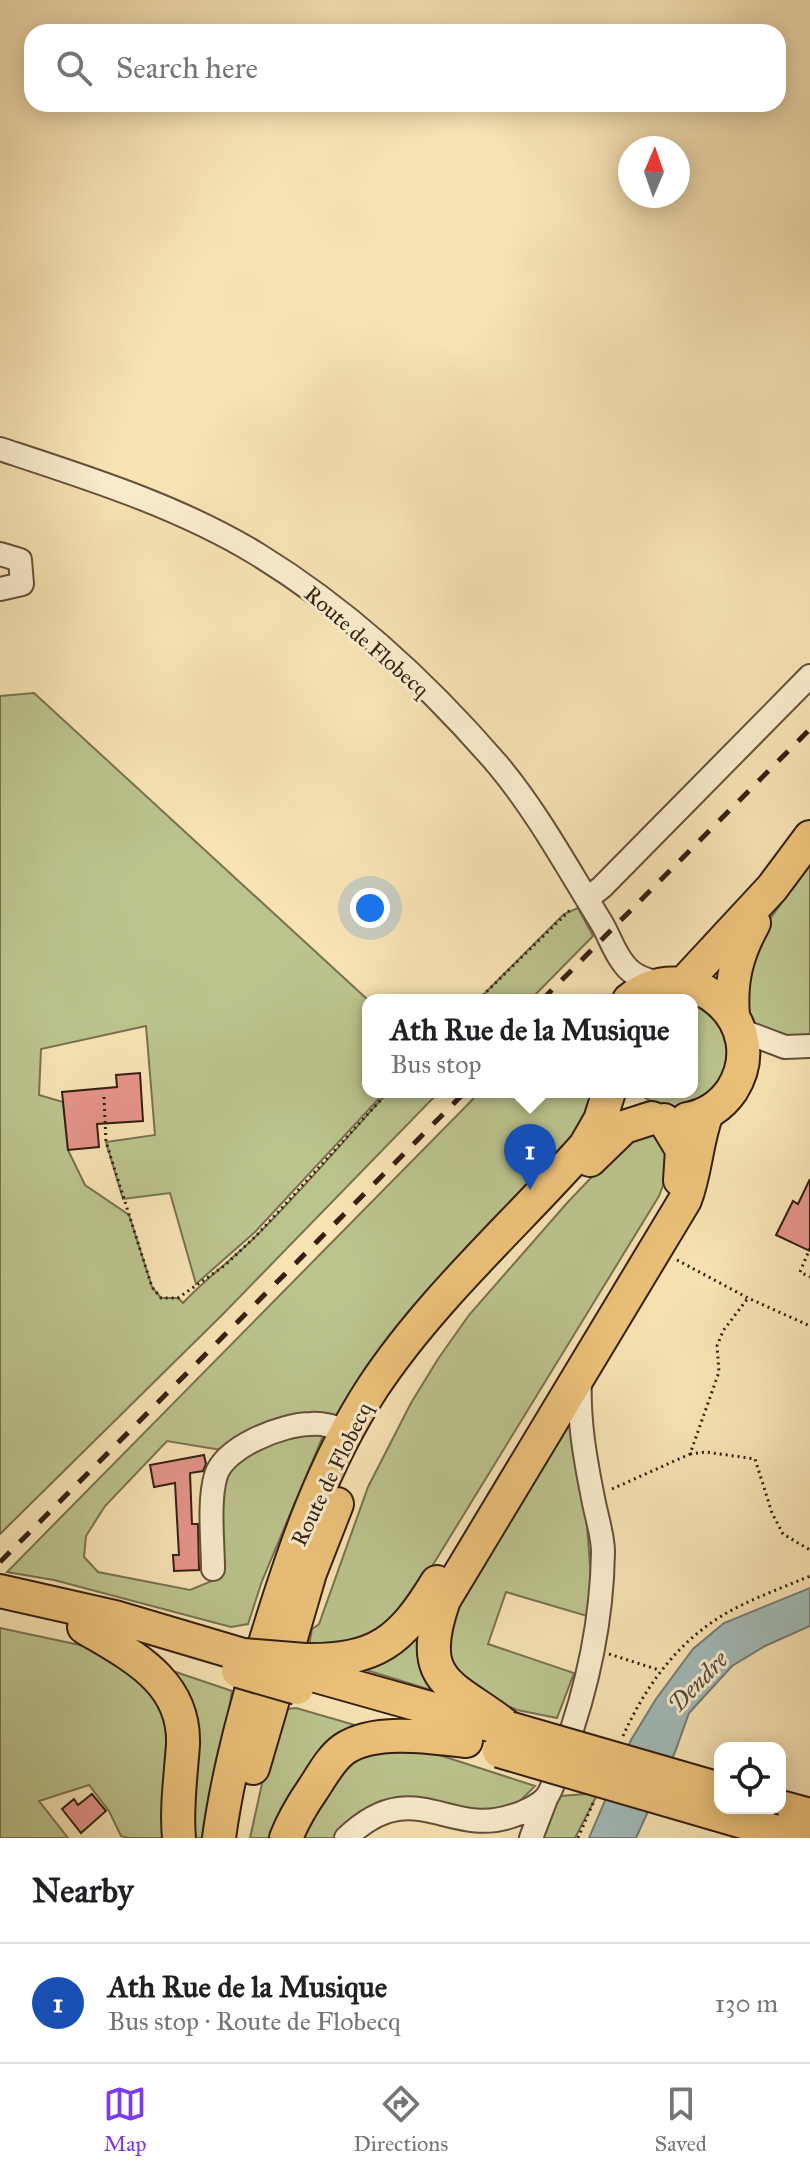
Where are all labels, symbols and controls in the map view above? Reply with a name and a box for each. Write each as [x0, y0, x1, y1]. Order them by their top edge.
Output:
search box [24, 24, 786, 112]
icon: search [52, 46, 96, 90]
text: Search here [116, 50, 258, 86]
north arrow [618, 136, 690, 208]
street label: Route de Flobecq [299, 580, 435, 703]
your location [350, 888, 390, 928]
popup [362, 994, 698, 1098]
text: Ath Rue de la Musique [390, 1012, 670, 1048]
text: Bus stop [390, 1048, 482, 1080]
pin: 1 [504, 1124, 556, 1190]
street label: Route de Flobecq [285, 1398, 378, 1550]
water label: Dendre [662, 1644, 735, 1719]
map controls [714, 1742, 786, 1814]
button: locate [714, 1742, 786, 1814]
text: Nearby [32, 1870, 134, 1911]
text: Ath Rue de la Musique [108, 1969, 387, 2005]
text: 1 [53, 1987, 63, 2019]
text: 130 m [715, 1987, 778, 2019]
text: Bus stop · Route de Flobecq [108, 2005, 400, 2037]
tab: Map [103, 2082, 147, 2157]
tab: Directions [353, 2082, 448, 2157]
tab: Saved [655, 2082, 707, 2157]

